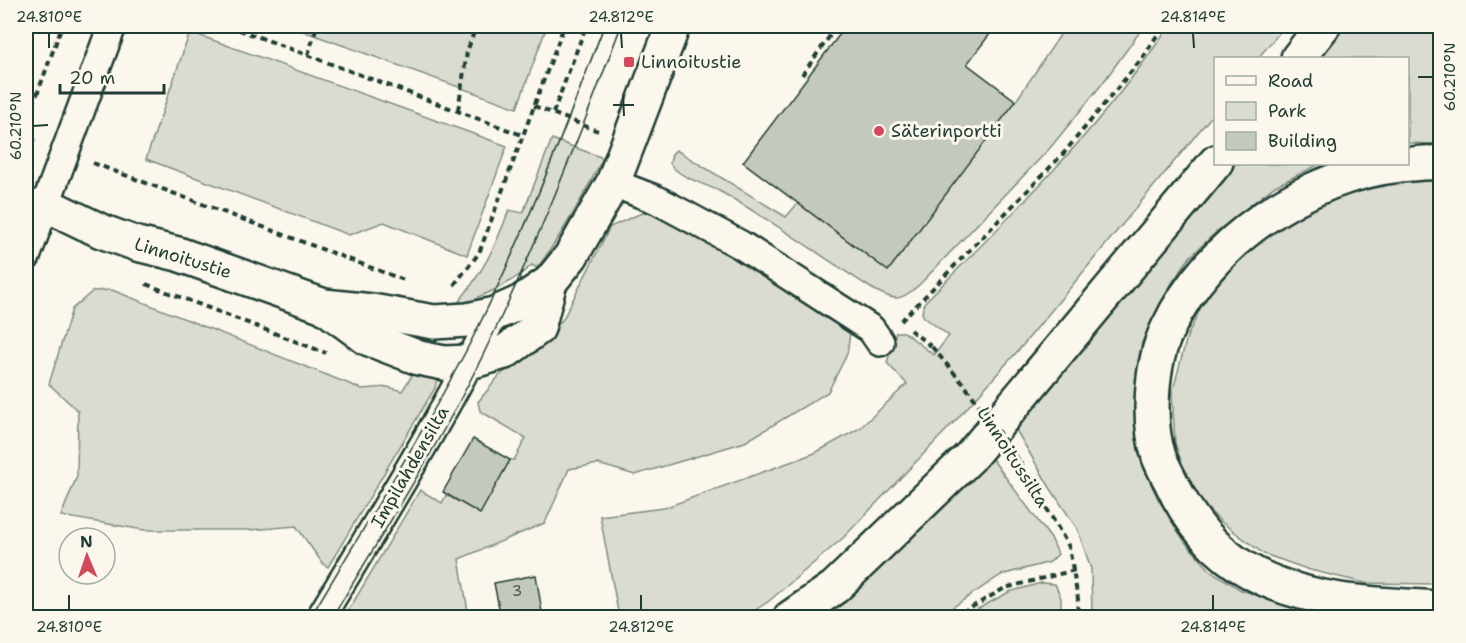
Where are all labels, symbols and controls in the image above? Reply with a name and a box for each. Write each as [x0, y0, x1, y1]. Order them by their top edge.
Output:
text: 24.810°E [16, 7, 82, 27]
text: 24.812°E [588, 7, 654, 27]
text: 24.814°E [1160, 7, 1226, 27]
text: 60.210°N [1440, 43, 1460, 111]
place label: Linnoitustie [641, 50, 742, 74]
marker: Linnoitustie [622, 55, 636, 69]
scale bar [60, 57, 164, 95]
legend [1214, 57, 1409, 165]
text: 20 m [69, 66, 115, 90]
text: Road [1268, 69, 1313, 93]
text: 60.210°N [6, 92, 26, 160]
text: Park [1268, 99, 1307, 123]
place label: Säterinportti [891, 119, 1002, 143]
marker: Säterinportti [872, 124, 886, 138]
text: Building [1268, 129, 1337, 153]
street label: Linnoitustie [131, 232, 235, 284]
street label: Impilahdensilta [365, 402, 455, 532]
street label: Linnoitussilta [972, 402, 1054, 512]
north arrow [57, 526, 117, 586]
text: N [80, 531, 93, 552]
house number: 3 [512, 581, 522, 601]
text: 24.810°E [36, 617, 102, 637]
text: 24.812°E [608, 617, 674, 637]
text: 24.814°E [1180, 617, 1246, 637]

